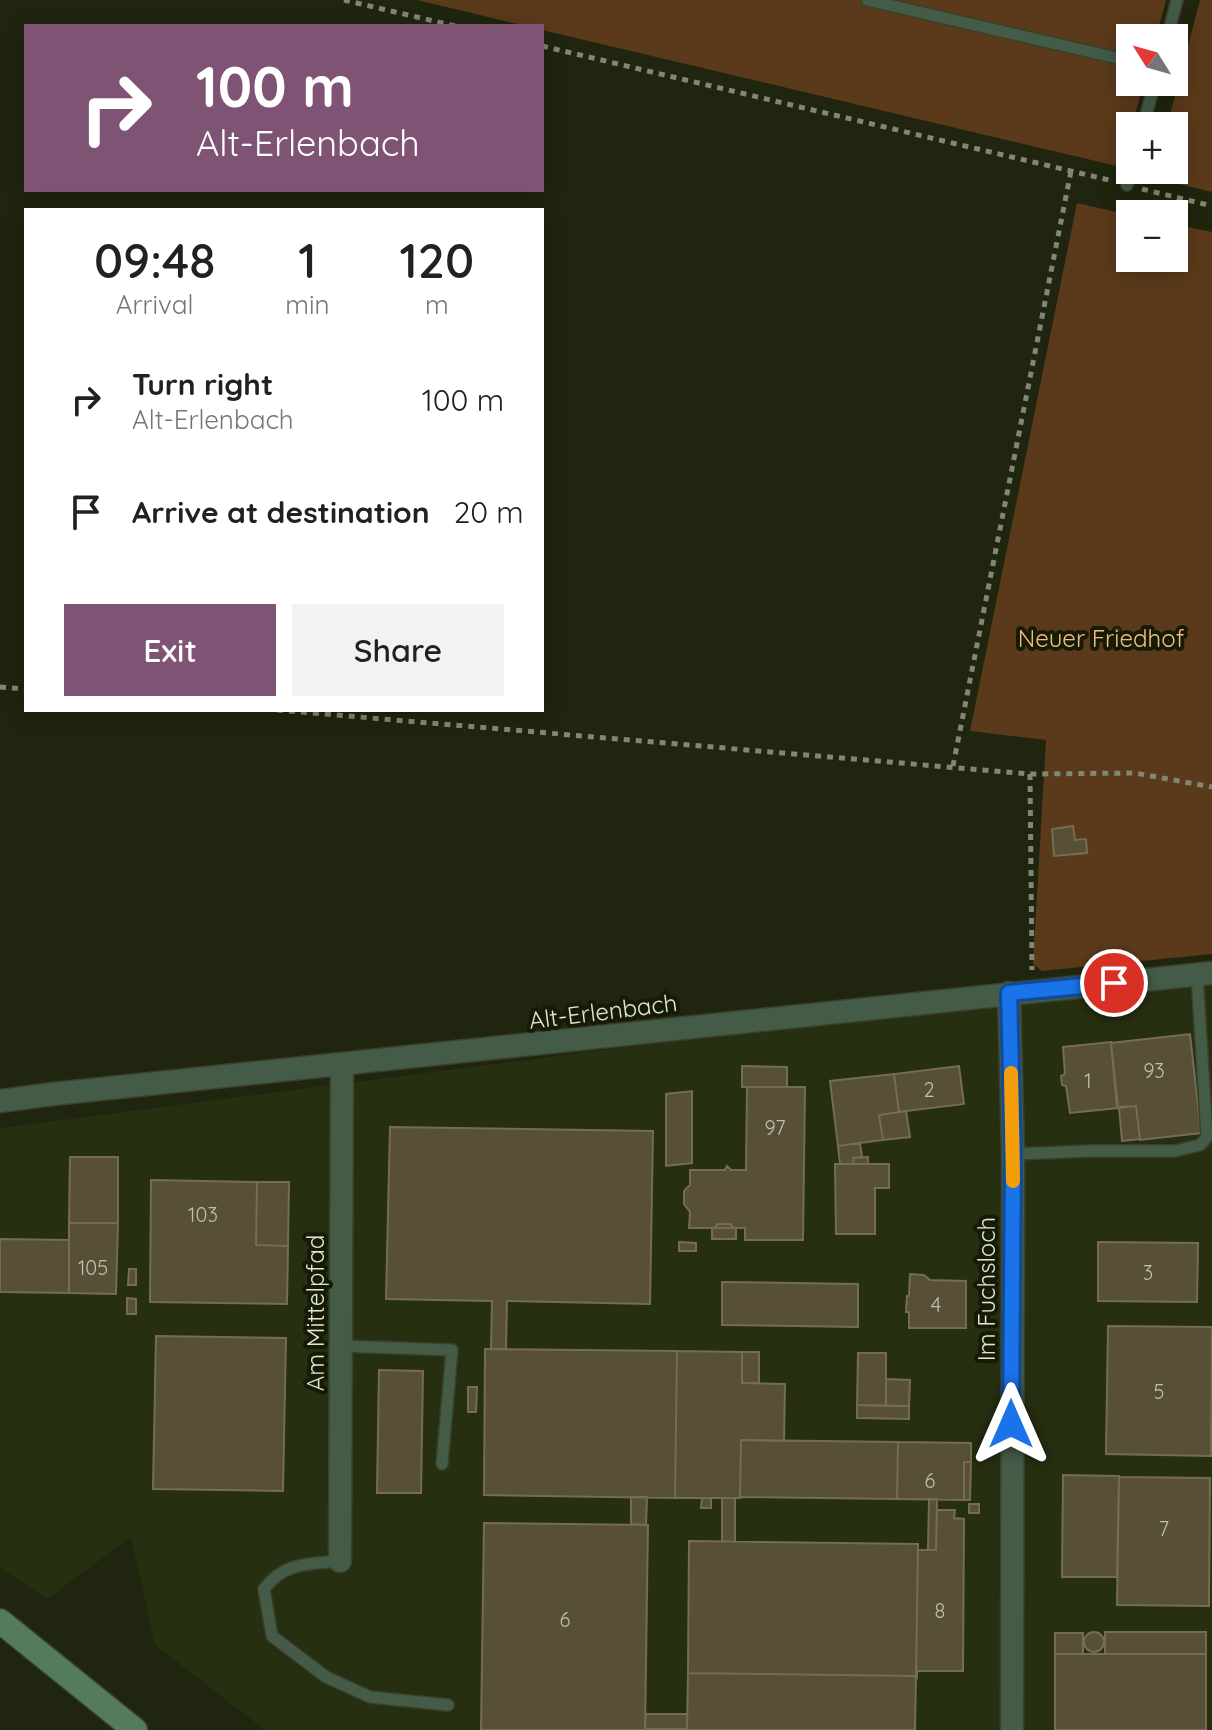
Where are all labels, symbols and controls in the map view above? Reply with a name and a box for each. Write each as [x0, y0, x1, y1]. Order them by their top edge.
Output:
north arrow [1116, 24, 1188, 96]
map controls [1116, 24, 1188, 272]
text: 100 m [196, 51, 354, 121]
icon: right [64, 56, 168, 160]
button: + [1116, 112, 1188, 184]
text: Alt-Erlenbach [196, 120, 420, 165]
button: − [1116, 200, 1188, 272]
text: 09:48 [94, 230, 215, 290]
text: 1 [298, 230, 317, 290]
text: 120 [399, 230, 474, 290]
text: Arrival [116, 288, 194, 321]
text: min [285, 288, 330, 321]
text: m [425, 288, 449, 321]
text: Turn right [132, 365, 273, 403]
icon: right [64, 378, 108, 422]
text: 100 m [422, 381, 504, 419]
text: Alt-Erlenbach [132, 403, 294, 436]
icon: arrive [64, 490, 108, 534]
text: Arrive at destination [132, 493, 430, 531]
text: 20 m [454, 493, 524, 531]
button: Exit [64, 604, 276, 696]
button: Share [292, 604, 504, 696]
park label: Neuer Friedhof [1018, 623, 1185, 653]
pin [1080, 949, 1148, 1017]
icon: arrive [1092, 961, 1136, 1005]
street label: Alt-Erlenbach [527, 987, 679, 1035]
house number: 93 [1143, 1058, 1165, 1083]
house number: 1 [1084, 1068, 1092, 1093]
house number: 2 [923, 1077, 935, 1102]
house number: 97 [765, 1115, 785, 1140]
house number: 103 [188, 1202, 218, 1227]
street label: Im Fuchsloch [971, 1217, 1001, 1361]
street label: Am Mittelpfad [300, 1235, 330, 1391]
house number: 105 [78, 1255, 108, 1280]
house number: 3 [1143, 1260, 1153, 1285]
house number: 4 [931, 1292, 941, 1317]
house number: 5 [1154, 1379, 1164, 1404]
position arrow [969, 1382, 1053, 1466]
house number: 6 [925, 1468, 936, 1493]
house number: 7 [1159, 1516, 1169, 1541]
house number: 8 [935, 1598, 945, 1623]
house number: 6 [560, 1607, 571, 1632]

